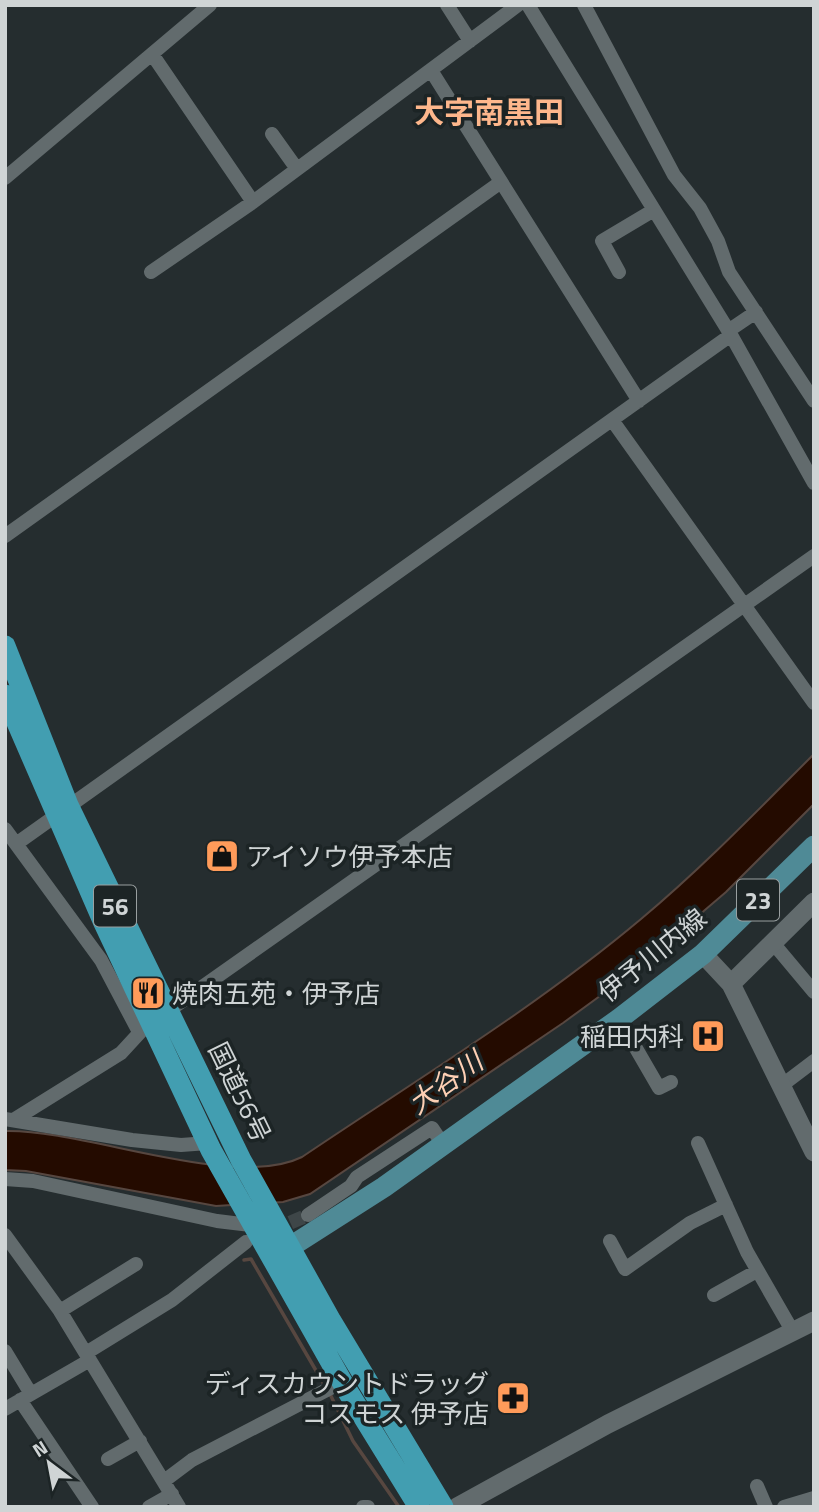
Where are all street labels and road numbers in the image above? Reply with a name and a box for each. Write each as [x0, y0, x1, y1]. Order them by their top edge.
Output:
road number: 23 [737, 880, 779, 920]
road number: 56 [94, 885, 136, 926]
street label: 伊予川内線 [589, 899, 715, 1011]
street label: 国道56号 [199, 1035, 281, 1149]

